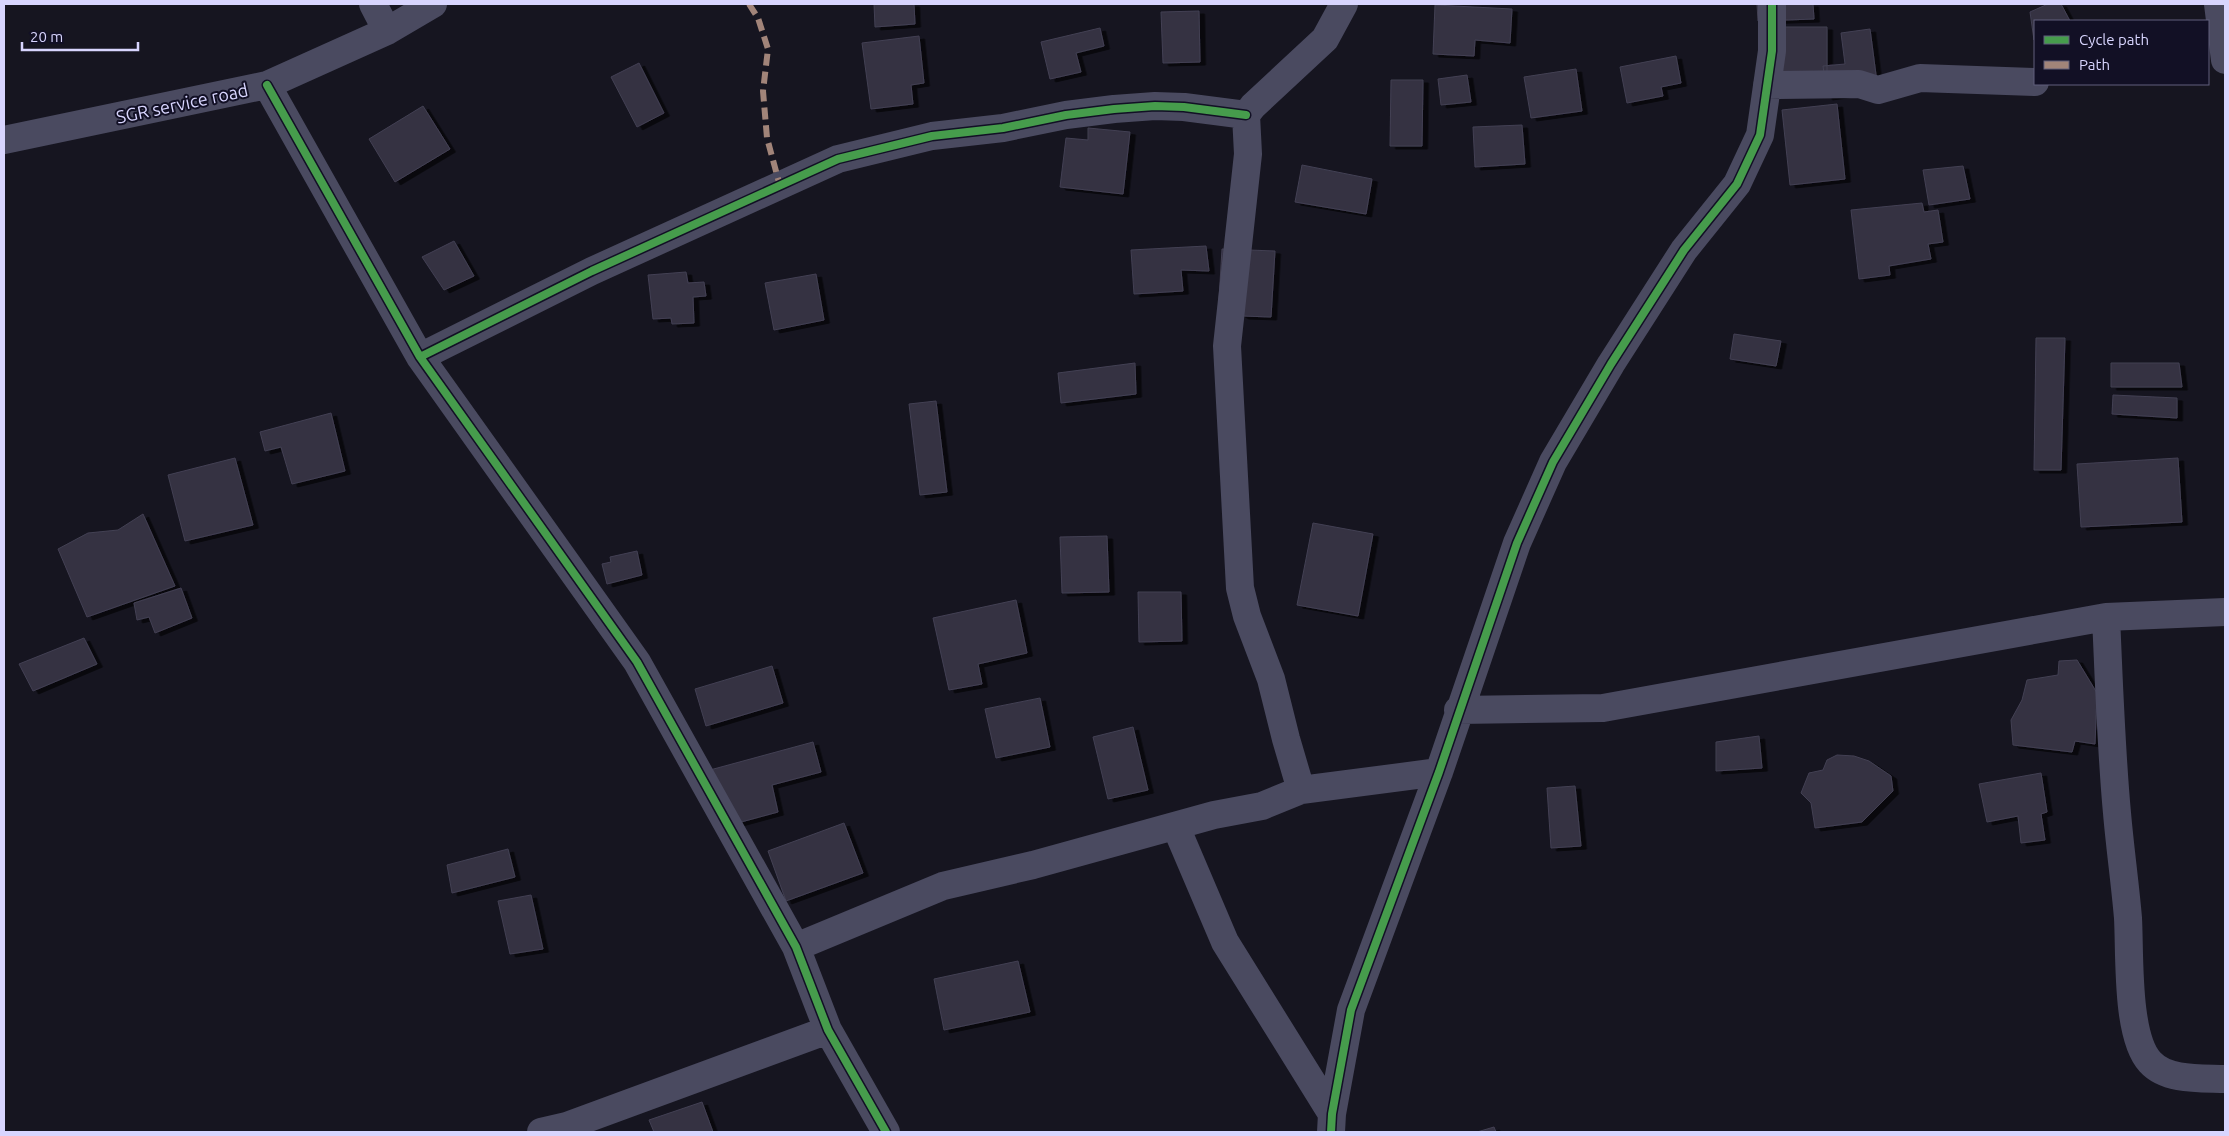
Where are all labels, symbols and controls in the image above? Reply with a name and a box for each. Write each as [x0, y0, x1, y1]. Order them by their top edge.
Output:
scale bar [22, 20, 139, 52]
legend [2034, 20, 2209, 85]
text: 20 m [30, 28, 63, 45]
text: Cycle path [2079, 31, 2149, 48]
text: Path [2079, 56, 2110, 73]
street label: SGR service road [114, 79, 250, 127]

